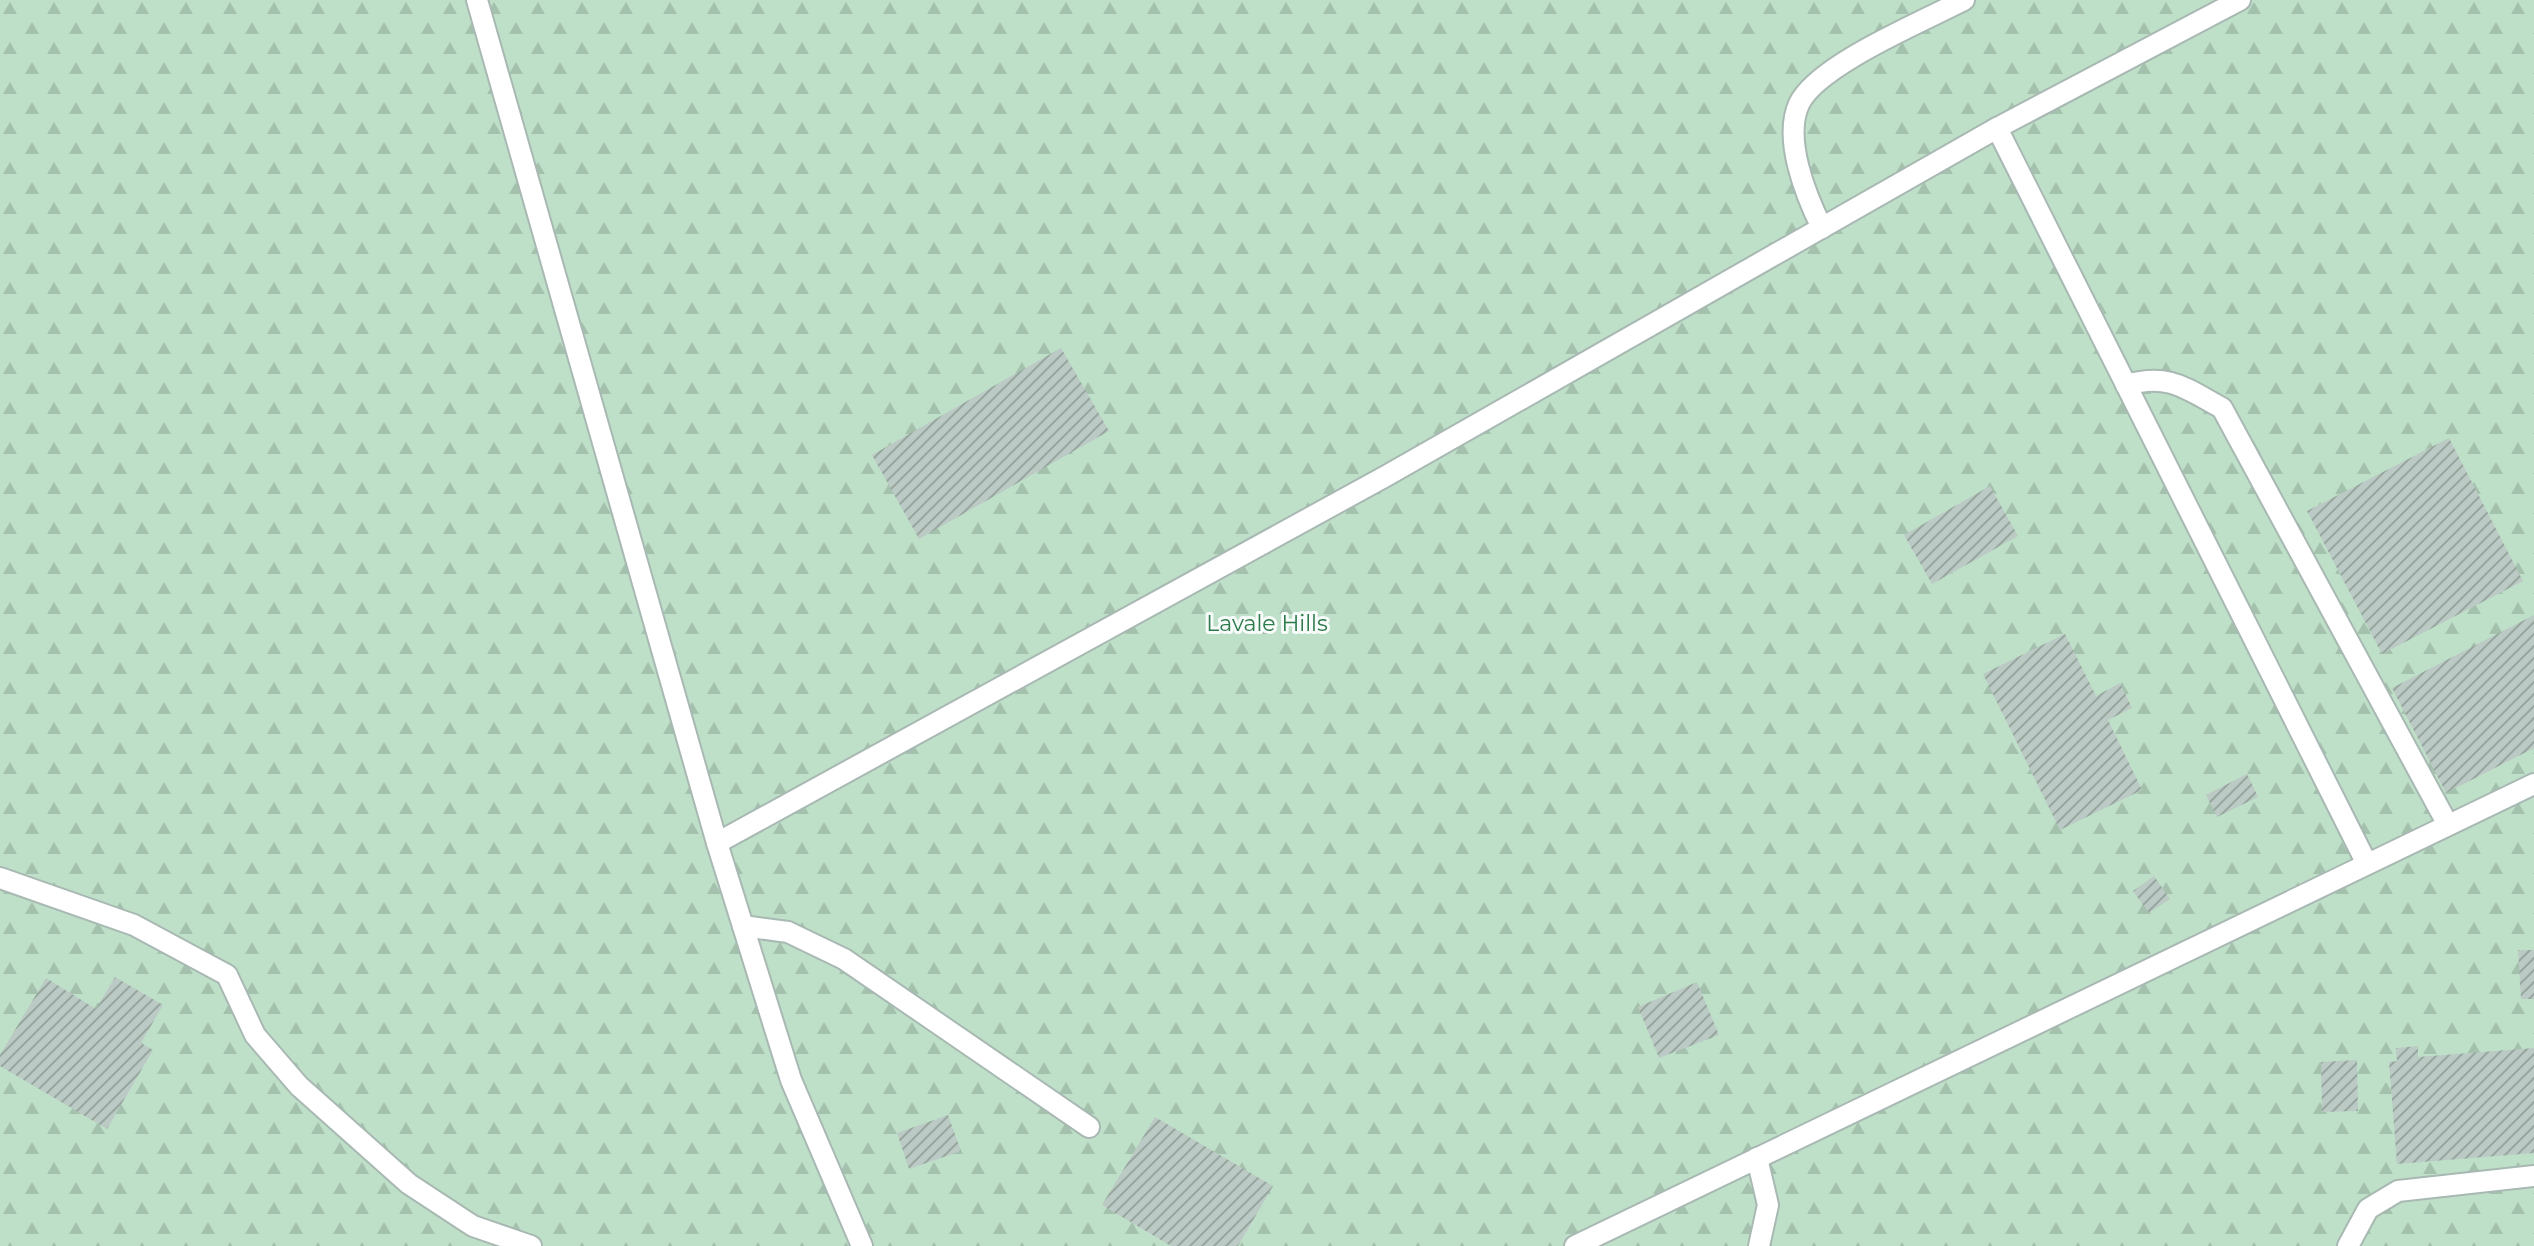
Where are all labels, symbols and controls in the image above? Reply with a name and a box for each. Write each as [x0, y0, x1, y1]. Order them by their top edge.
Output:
park label: Lavale Hills [1206, 610, 1328, 637]

